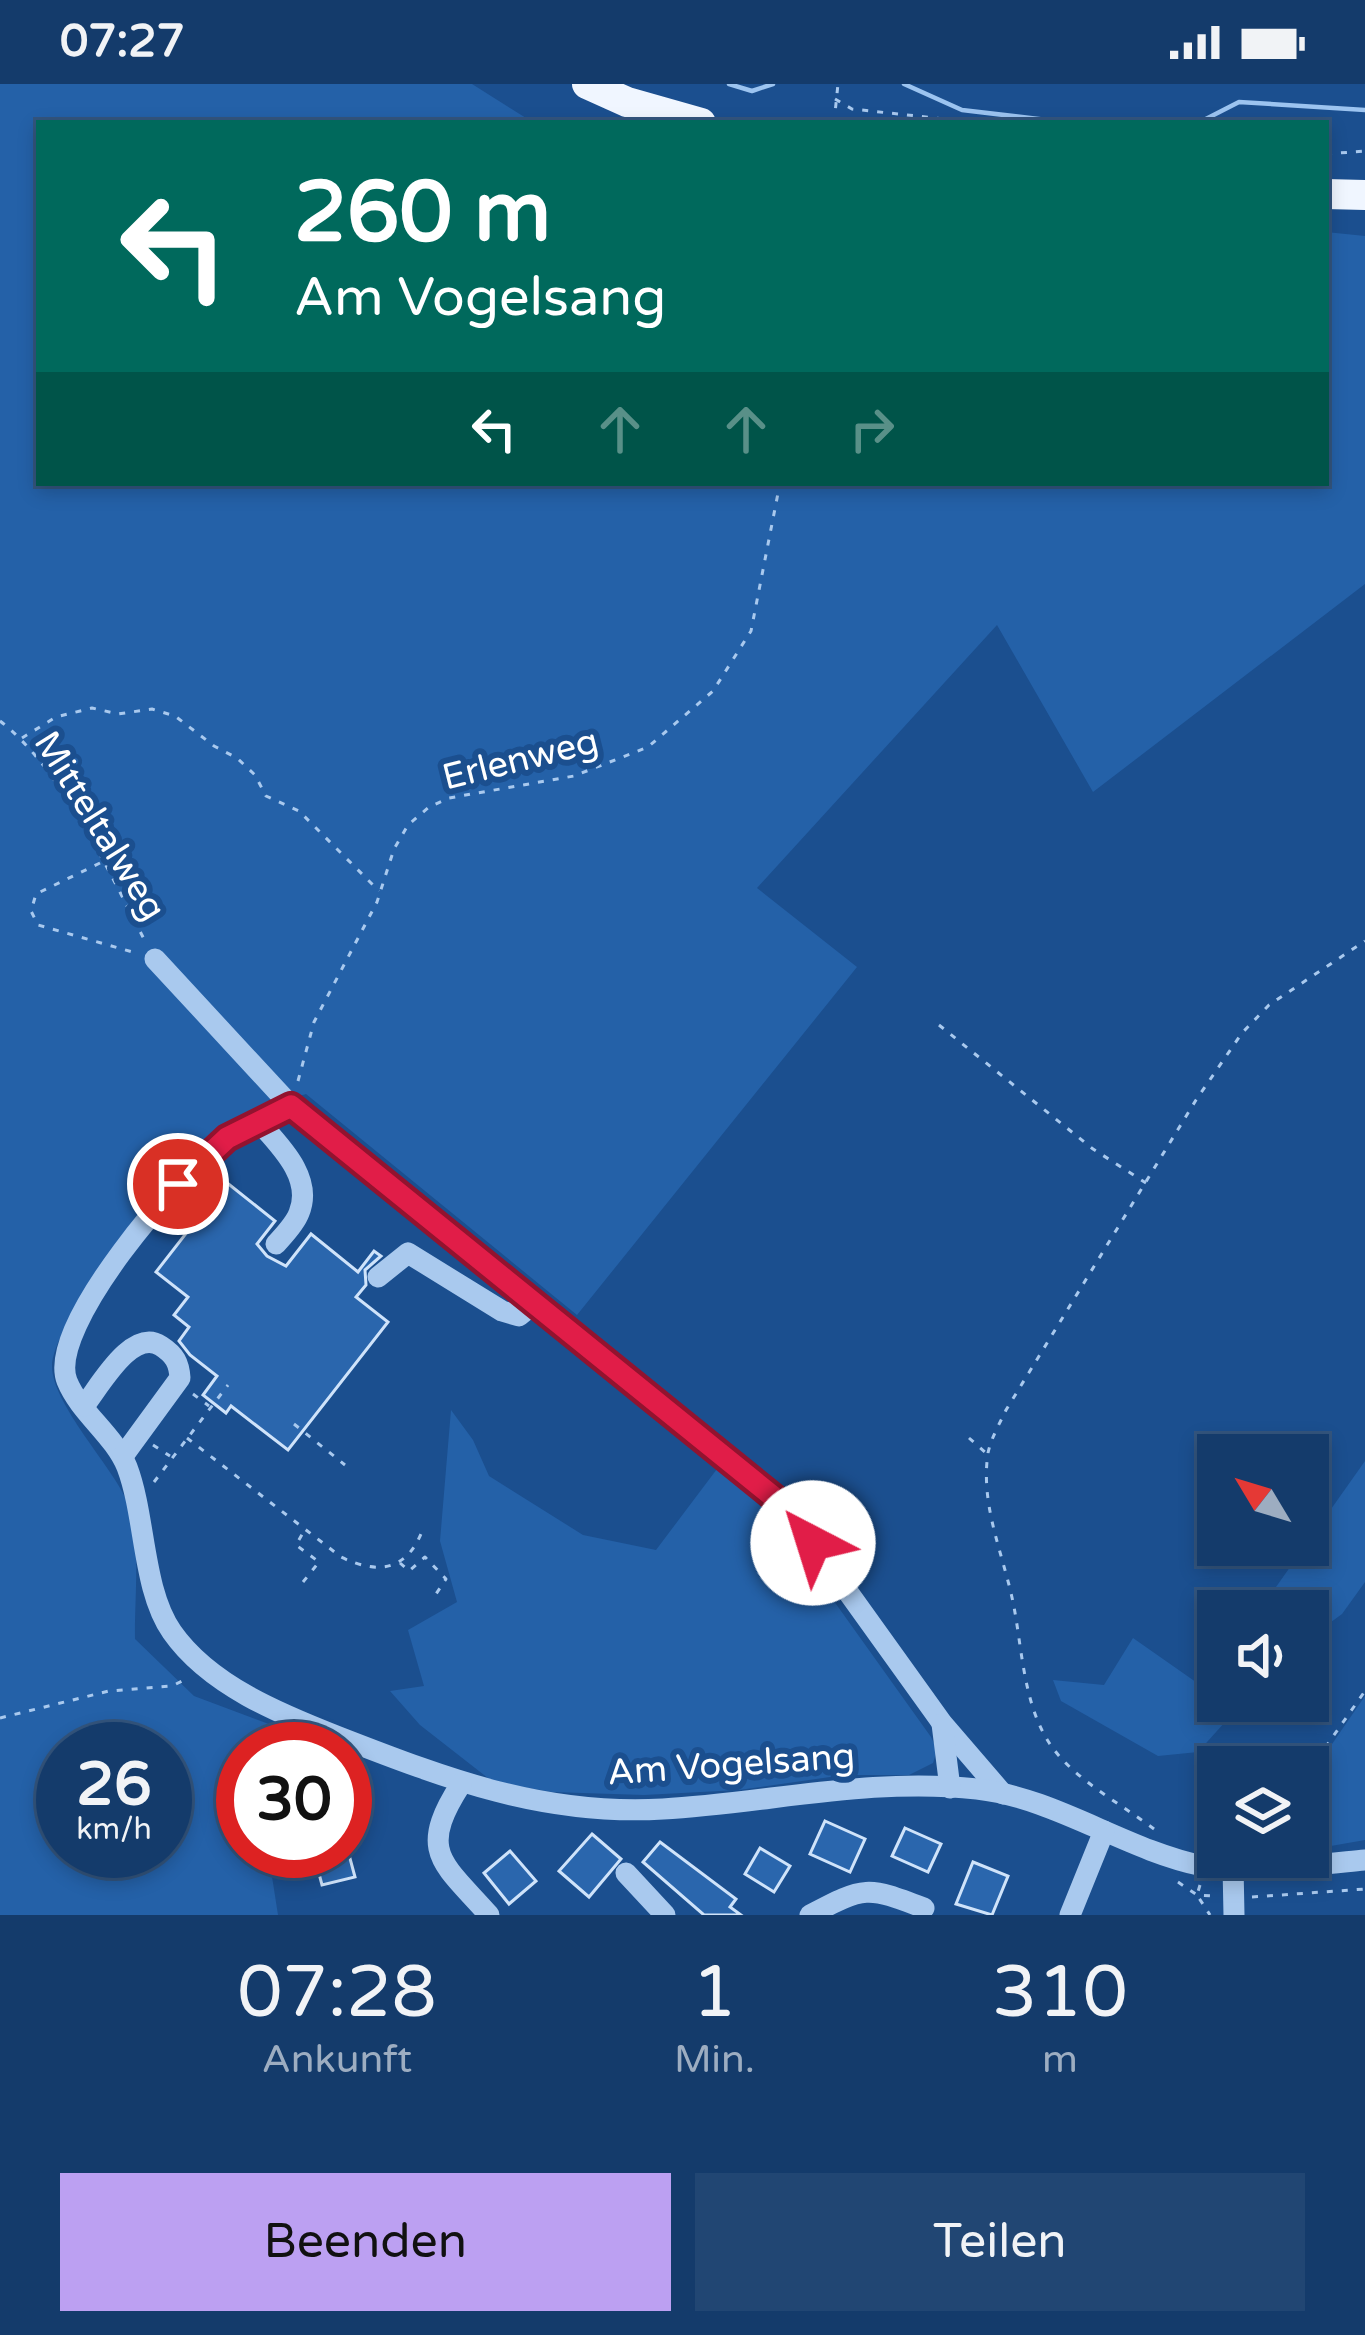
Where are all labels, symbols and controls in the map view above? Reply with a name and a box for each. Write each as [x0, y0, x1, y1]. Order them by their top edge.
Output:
text: 07:27 [60, 15, 185, 69]
text: 260 m [294, 163, 551, 264]
icon: left [96, 168, 252, 324]
text: Am Vogelsang [294, 265, 666, 330]
icon: left [461, 396, 527, 462]
icon: ahead [587, 396, 653, 462]
icon: ahead [713, 396, 779, 462]
icon: right [839, 396, 905, 462]
street label: Erlenweg [438, 719, 603, 800]
street label: Mitteltalweg [25, 724, 175, 928]
pin [127, 1133, 229, 1235]
icon: arrive [145, 1151, 211, 1217]
north arrow [1197, 1434, 1329, 1566]
map controls [1197, 1434, 1329, 1878]
position arrow [750, 1480, 876, 1606]
button: sound [1197, 1590, 1329, 1722]
speed limit sign: 30 [216, 1722, 372, 1878]
street label: Am Vogelsang [606, 1734, 856, 1795]
button: layers [1197, 1746, 1329, 1878]
text: 26 [76, 1749, 152, 1821]
text: km/h [76, 1811, 152, 1848]
text: 07:28 [237, 1950, 437, 2037]
text: 1 [692, 1950, 737, 2037]
text: 310 [992, 1950, 1128, 2037]
text: Ankunft [262, 2036, 412, 2083]
text: Min. [674, 2036, 755, 2083]
text: m [1042, 2036, 1078, 2083]
button: Beenden [60, 2173, 671, 2311]
button: Teilen [695, 2173, 1305, 2311]

